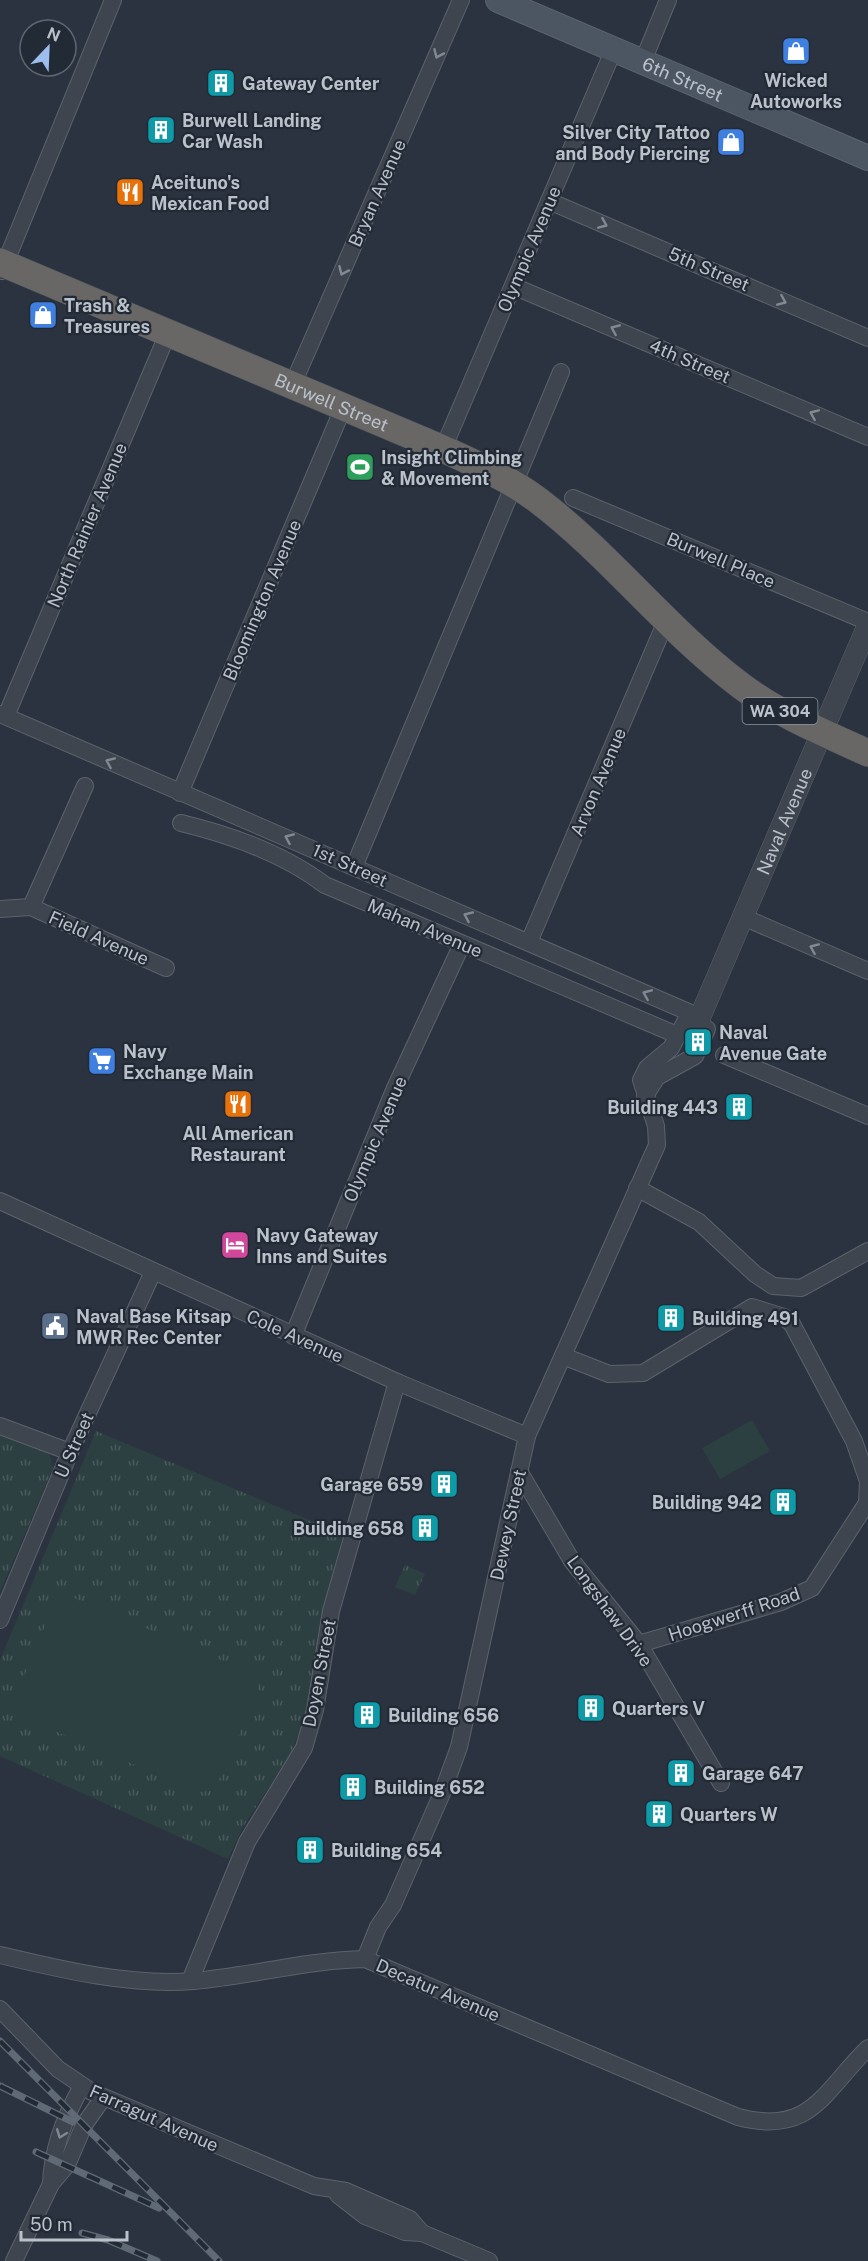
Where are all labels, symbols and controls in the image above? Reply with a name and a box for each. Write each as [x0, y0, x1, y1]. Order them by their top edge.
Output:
north arrow [18, 18, 78, 78]
text: N [44, 23, 63, 46]
shop icon: Wicked Autoworks [780, 35, 812, 67]
one-way arrow [433, 47, 445, 58]
street label: 6th Street [639, 52, 726, 105]
building icon: Gateway Center [205, 67, 237, 99]
place label: Wicked Autoworks [750, 70, 842, 112]
place label: Gateway Center [242, 73, 380, 94]
place label: Burwell Landing Car Wash [182, 110, 322, 152]
building icon: Burwell Landing Car Wash [145, 114, 177, 146]
place label: Silver City Tattoo and Body Piercing [555, 122, 710, 164]
shop icon: Silver City Tattoo and Body Piercing [715, 126, 747, 158]
street label: Bryan Avenue [344, 136, 410, 250]
place label: Aceituno's Mexican Food [151, 172, 269, 214]
restaurant icon: Aceituno's Mexican Food [114, 176, 146, 208]
street label: Olympic Avenue [493, 183, 565, 315]
one-way arrow [597, 217, 608, 229]
street label: 5th Street [665, 243, 753, 295]
one-way arrow [338, 264, 350, 275]
one-way arrow [776, 294, 787, 306]
place label: Trash & Treasures [64, 295, 150, 337]
shop icon: Trash & Treasures [27, 299, 59, 331]
one-way arrow [611, 324, 622, 336]
street label: 4th Street [646, 335, 734, 387]
street label: Burwell Street [272, 369, 392, 435]
one-way arrow [810, 409, 821, 421]
street label: North Rainier Avenue [43, 439, 131, 611]
place label: Insight Climbing & Movement [381, 447, 522, 489]
sports icon: Insight Climbing & Movement [344, 451, 376, 483]
street label: Bloomington Avenue [219, 516, 305, 684]
street label: Burwell Place [664, 528, 778, 592]
road number: WA 304 [742, 698, 818, 724]
street label: Arvon Avenue [566, 725, 630, 839]
one-way arrow [105, 757, 116, 769]
street label: Naval Avenue [752, 765, 816, 878]
one-way arrow [285, 833, 296, 845]
street label: 1st Street [309, 839, 391, 891]
street label: Mahan Avenue [364, 894, 486, 962]
street label: Field Avenue [46, 907, 152, 969]
one-way arrow [463, 911, 474, 923]
one-way arrow [810, 943, 821, 955]
one-way arrow [642, 989, 653, 1001]
place label: Naval Avenue Gate [719, 1022, 827, 1064]
building icon: Naval Avenue Gate [682, 1026, 714, 1058]
place label: Navy Exchange Main [123, 1041, 253, 1083]
supermarket icon: Navy Exchange Main [86, 1045, 118, 1077]
street label: Olympic Avenue [339, 1073, 411, 1205]
restaurant icon: All American Restaurant [222, 1088, 254, 1120]
building icon: Building 443 [723, 1091, 755, 1123]
place label: Building 443 [607, 1097, 718, 1118]
place label: All American Restaurant [182, 1123, 294, 1165]
place label: Navy Gateway Inns and Suites [256, 1225, 387, 1267]
hotel icon: Navy Gateway Inns and Suites [219, 1229, 251, 1261]
building icon: Building 491 [655, 1302, 687, 1334]
street label: Cole Avenue [243, 1305, 347, 1367]
place label: Naval Base Kitsap MWR Rec Center [76, 1306, 231, 1348]
place label: Building 491 [692, 1308, 799, 1329]
public building icon: Naval Base Kitsap MWR Rec Center [39, 1310, 71, 1342]
street label: U Street [50, 1409, 98, 1481]
building icon: Garage 659 [428, 1468, 460, 1500]
street label: Dewey Street [486, 1468, 530, 1582]
place label: Garage 659 [320, 1474, 423, 1495]
building icon: Building 942 [767, 1486, 799, 1518]
place label: Building 942 [652, 1492, 762, 1513]
building icon: Building 658 [409, 1512, 441, 1544]
place label: Building 658 [293, 1518, 404, 1539]
street label: Longshaw Drive [563, 1551, 657, 1671]
street label: Hoogwerff Road [665, 1583, 803, 1645]
street label: Doyen Street [298, 1617, 340, 1729]
building icon: Quarters V [575, 1692, 607, 1724]
place label: Quarters V [612, 1698, 705, 1719]
building icon: Building 656 [351, 1699, 383, 1731]
place label: Building 656 [388, 1705, 499, 1726]
building icon: Garage 647 [665, 1757, 697, 1789]
place label: Garage 647 [702, 1763, 804, 1784]
building icon: Building 652 [337, 1771, 369, 1803]
place label: Building 652 [374, 1777, 485, 1798]
building icon: Quarters W [643, 1798, 675, 1830]
place label: Quarters W [680, 1804, 778, 1825]
building icon: Building 654 [294, 1834, 326, 1866]
place label: Building 654 [331, 1840, 442, 1861]
street label: Decatur Avenue [373, 1954, 503, 2026]
street label: Farragut Avenue [86, 2080, 222, 2156]
one-way arrow [56, 2127, 68, 2138]
scale bar [21, 2204, 128, 2242]
text: 50 m [30, 2214, 73, 2235]

